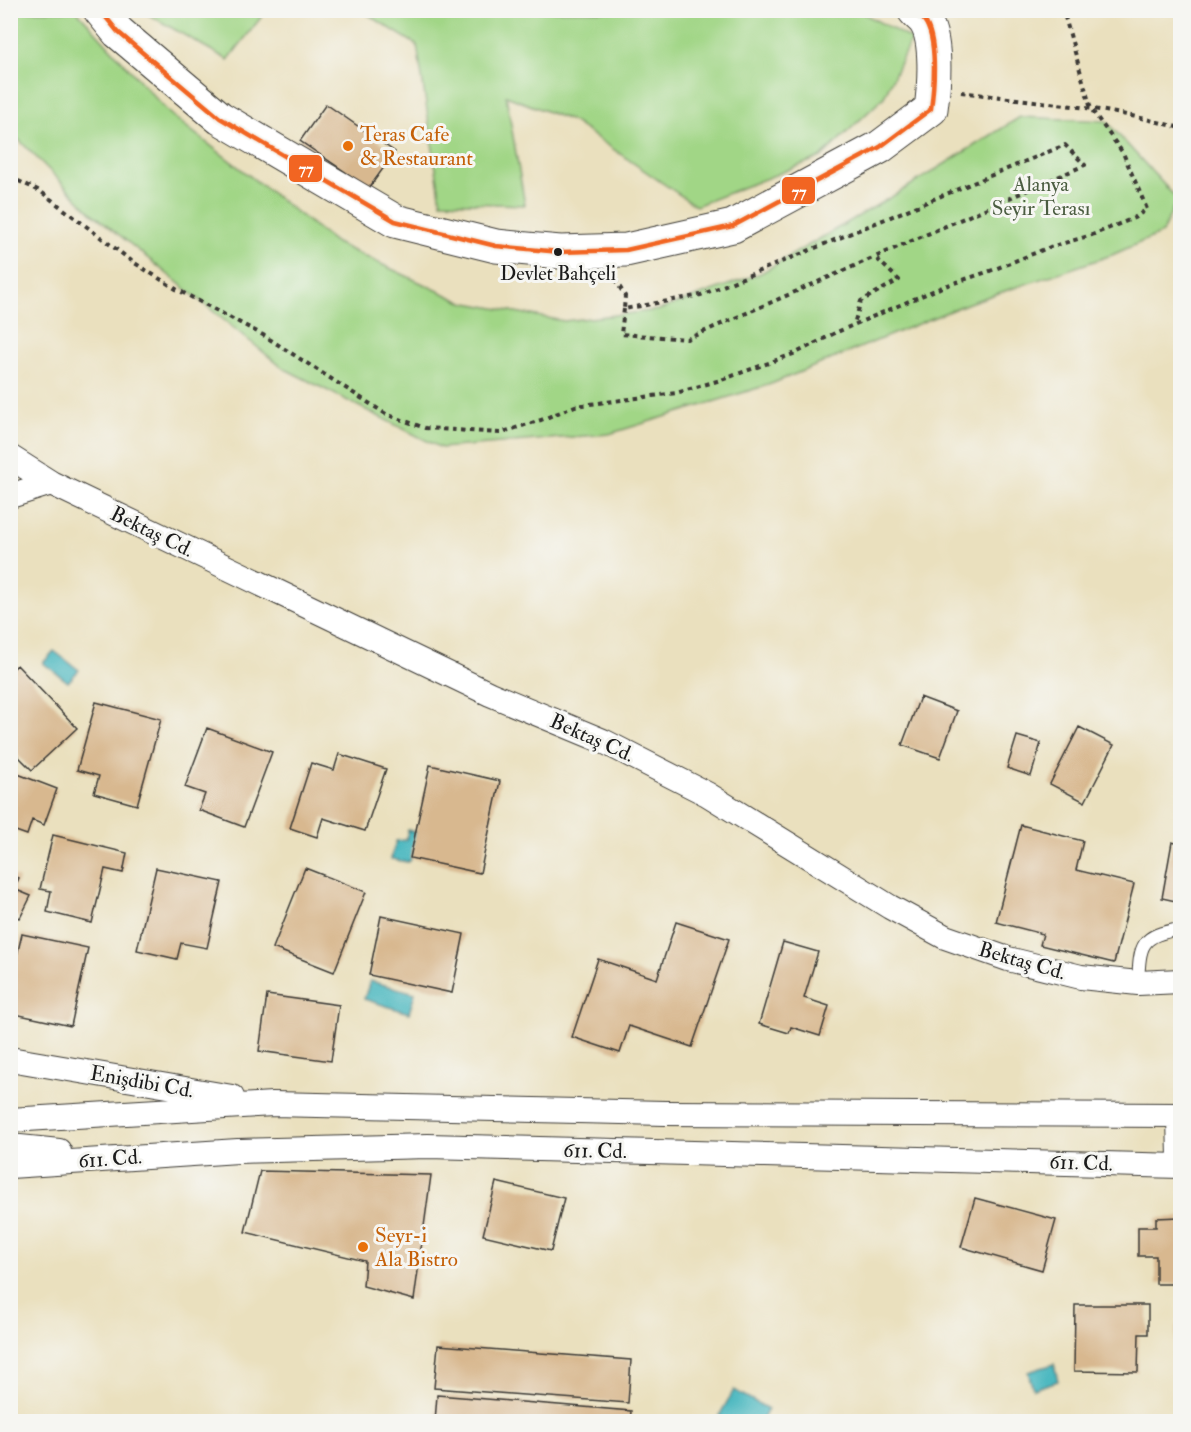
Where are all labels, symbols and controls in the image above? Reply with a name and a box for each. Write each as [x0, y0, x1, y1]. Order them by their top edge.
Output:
place label: Teras Cafe & Restaurant [360, 121, 473, 172]
marker: Teras Cafe & Restaurant [341, 139, 355, 153]
line badge: 77 [288, 154, 323, 183]
text: 77 [299, 159, 314, 179]
park label: Alanya Seyir Terası [992, 171, 1091, 222]
line badge: 77 [781, 176, 816, 205]
text: 77 [792, 182, 807, 202]
marker: Devlet Bahçeli [552, 246, 564, 258]
place label: Devlet Bahçeli [500, 261, 616, 286]
street label: Bektaş Cd. [106, 500, 198, 564]
street label: Bektaş Cd. [546, 708, 638, 768]
street label: Bektaş Cd. [975, 936, 1069, 986]
street label: Enişdibi Cd. [88, 1060, 196, 1104]
street label: 611. Cd. [563, 1137, 627, 1165]
street label: 611. Cd. [77, 1143, 143, 1175]
street label: 611. Cd. [1049, 1148, 1113, 1178]
place label: Seyr-i Ala Bistro [374, 1222, 458, 1273]
marker: Seyr-i Ala Bistro [356, 1240, 370, 1254]

